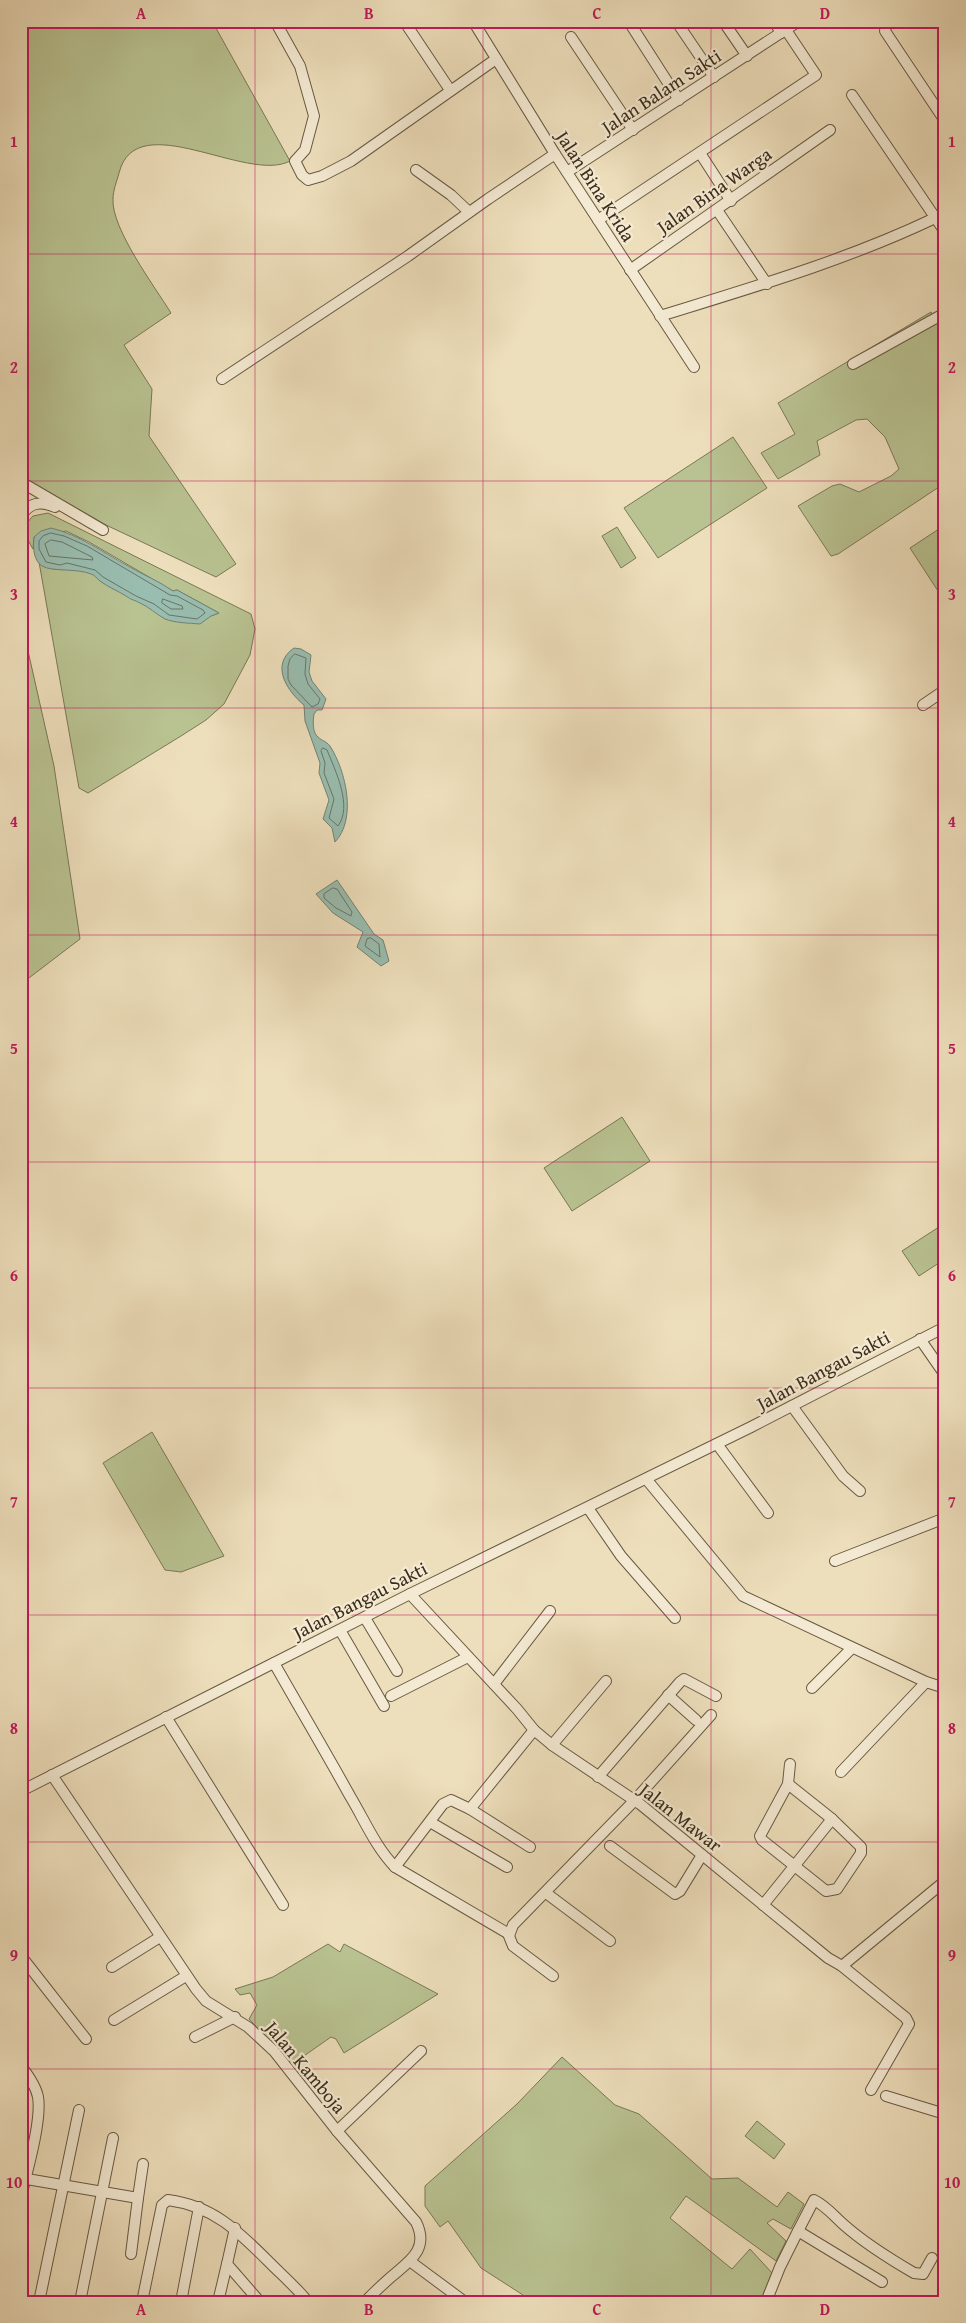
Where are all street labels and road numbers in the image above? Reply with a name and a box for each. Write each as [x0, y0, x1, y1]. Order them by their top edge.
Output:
street label: Jalan Balam Sakti [594, 42, 726, 141]
street label: Jalan Bina Krida [548, 123, 642, 247]
street label: Jalan Bina Warga [649, 140, 777, 241]
street label: Jalan Bangau Sakti [750, 1323, 895, 1418]
street label: Jalan Bangau Sakti [286, 1554, 432, 1647]
street label: Jalan Mawar [632, 1774, 729, 1858]
street label: Jalan Kamboja [258, 2013, 353, 2119]

